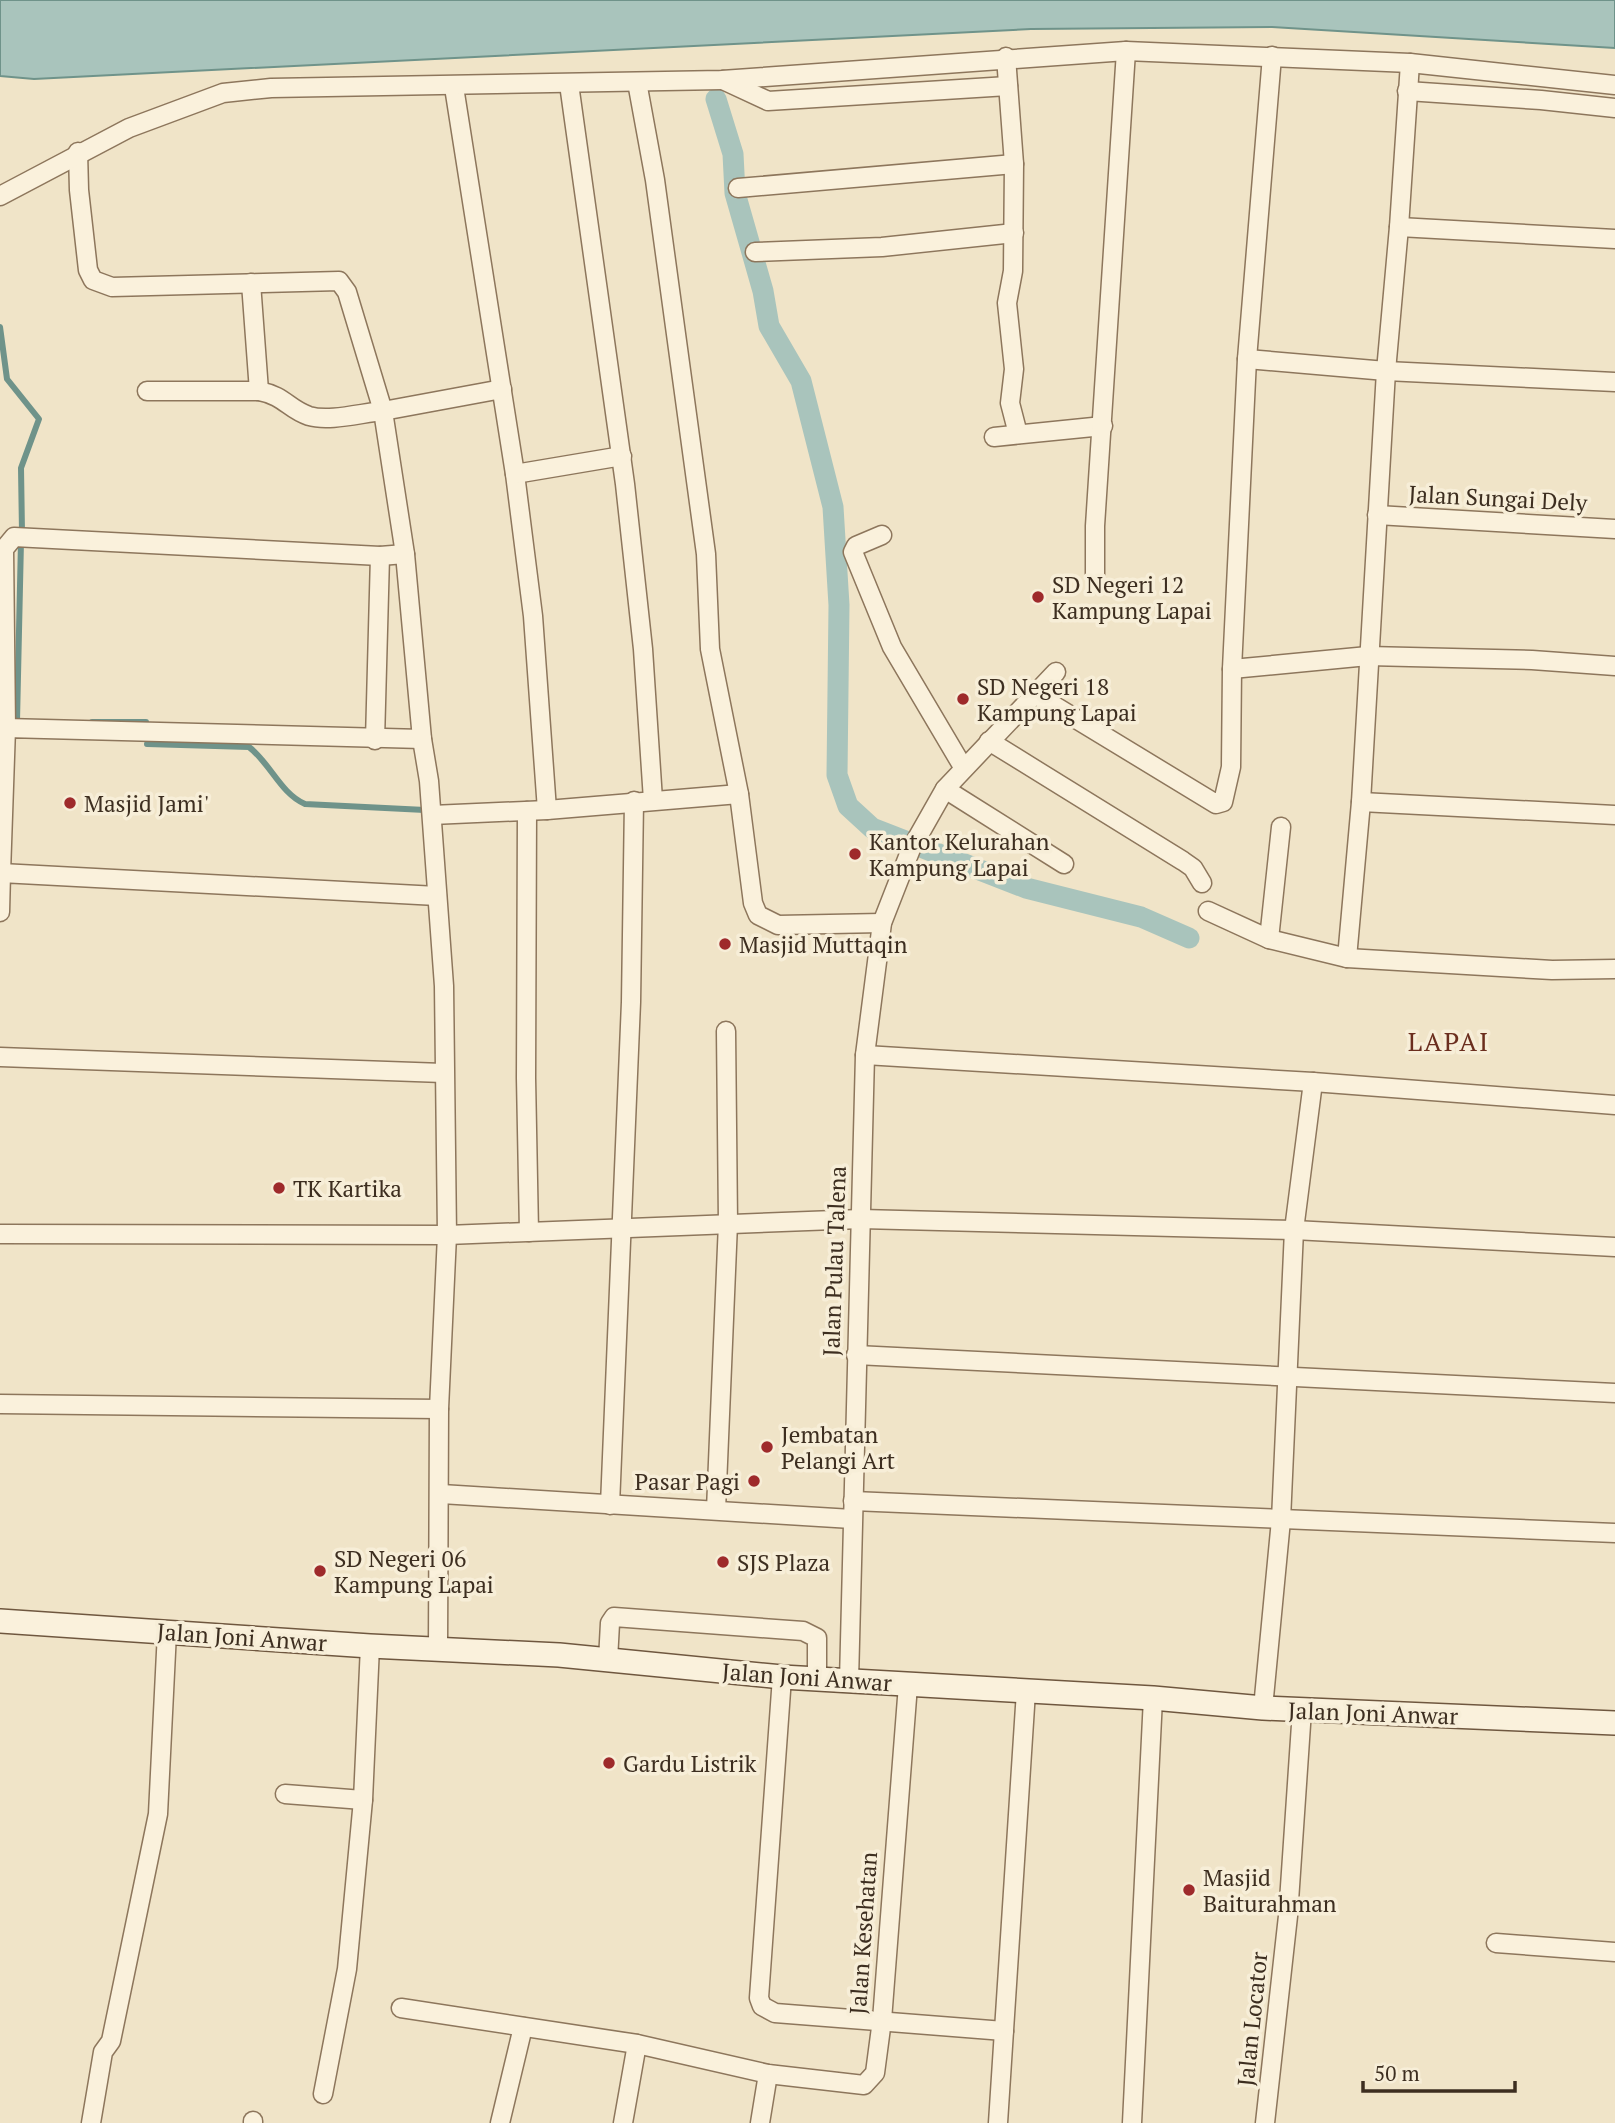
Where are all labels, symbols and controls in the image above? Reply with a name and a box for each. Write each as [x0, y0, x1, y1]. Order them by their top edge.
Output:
street label: Jalan Sungai Dely [1408, 478, 1589, 518]
place label: SD Negeri 12 Kampung Lapai [1052, 569, 1212, 626]
marker: SD Negeri 12 Kampung Lapai [1030, 589, 1046, 605]
place label: SD Negeri 18 Kampung Lapai [977, 671, 1137, 728]
marker: SD Negeri 18 Kampung Lapai [955, 691, 971, 707]
place label: Masjid Jami' [84, 788, 209, 819]
marker: Masjid Jami' [62, 795, 78, 811]
place label: Kantor Kelurahan Kampung Lapai [869, 826, 1050, 883]
marker: Kantor Kelurahan Kampung Lapai [847, 846, 863, 862]
place label: Masjid Muttaqin [739, 929, 908, 960]
marker: Masjid Muttaqin [717, 936, 733, 952]
district label: LAPAI [1408, 1024, 1490, 1058]
street label: Jalan Pulau Talena [815, 1165, 853, 1357]
place label: TK Kartika [293, 1173, 402, 1204]
marker: TK Kartika [271, 1180, 287, 1196]
place label: Jembatan Pelangi Art [781, 1419, 896, 1476]
marker: Jembatan Pelangi Art [759, 1439, 775, 1455]
place label: Pasar Pagi [634, 1466, 740, 1497]
marker: Pasar Pagi [746, 1473, 762, 1489]
place label: SD Negeri 06 Kampung Lapai [334, 1543, 494, 1600]
place label: SJS Plaza [737, 1547, 831, 1578]
marker: SJS Plaza [715, 1554, 731, 1570]
marker: SD Negeri 06 Kampung Lapai [312, 1563, 328, 1579]
street label: Jalan Joni Anwar [156, 1616, 328, 1658]
street label: Jalan Joni Anwar [721, 1656, 893, 1698]
street label: Jalan Joni Anwar [1287, 1695, 1459, 1731]
place label: Gardu Listrik [623, 1748, 757, 1779]
marker: Gardu Listrik [601, 1755, 617, 1771]
street label: Jalan Kesehatan [842, 1850, 884, 2015]
place label: Masjid Baiturahman [1203, 1862, 1337, 1919]
marker: Masjid Baiturahman [1181, 1882, 1197, 1898]
street label: Jalan Locator [1230, 1950, 1274, 2088]
scale bar [1363, 2050, 1515, 2094]
text: 50 m [1374, 2059, 1420, 2087]

